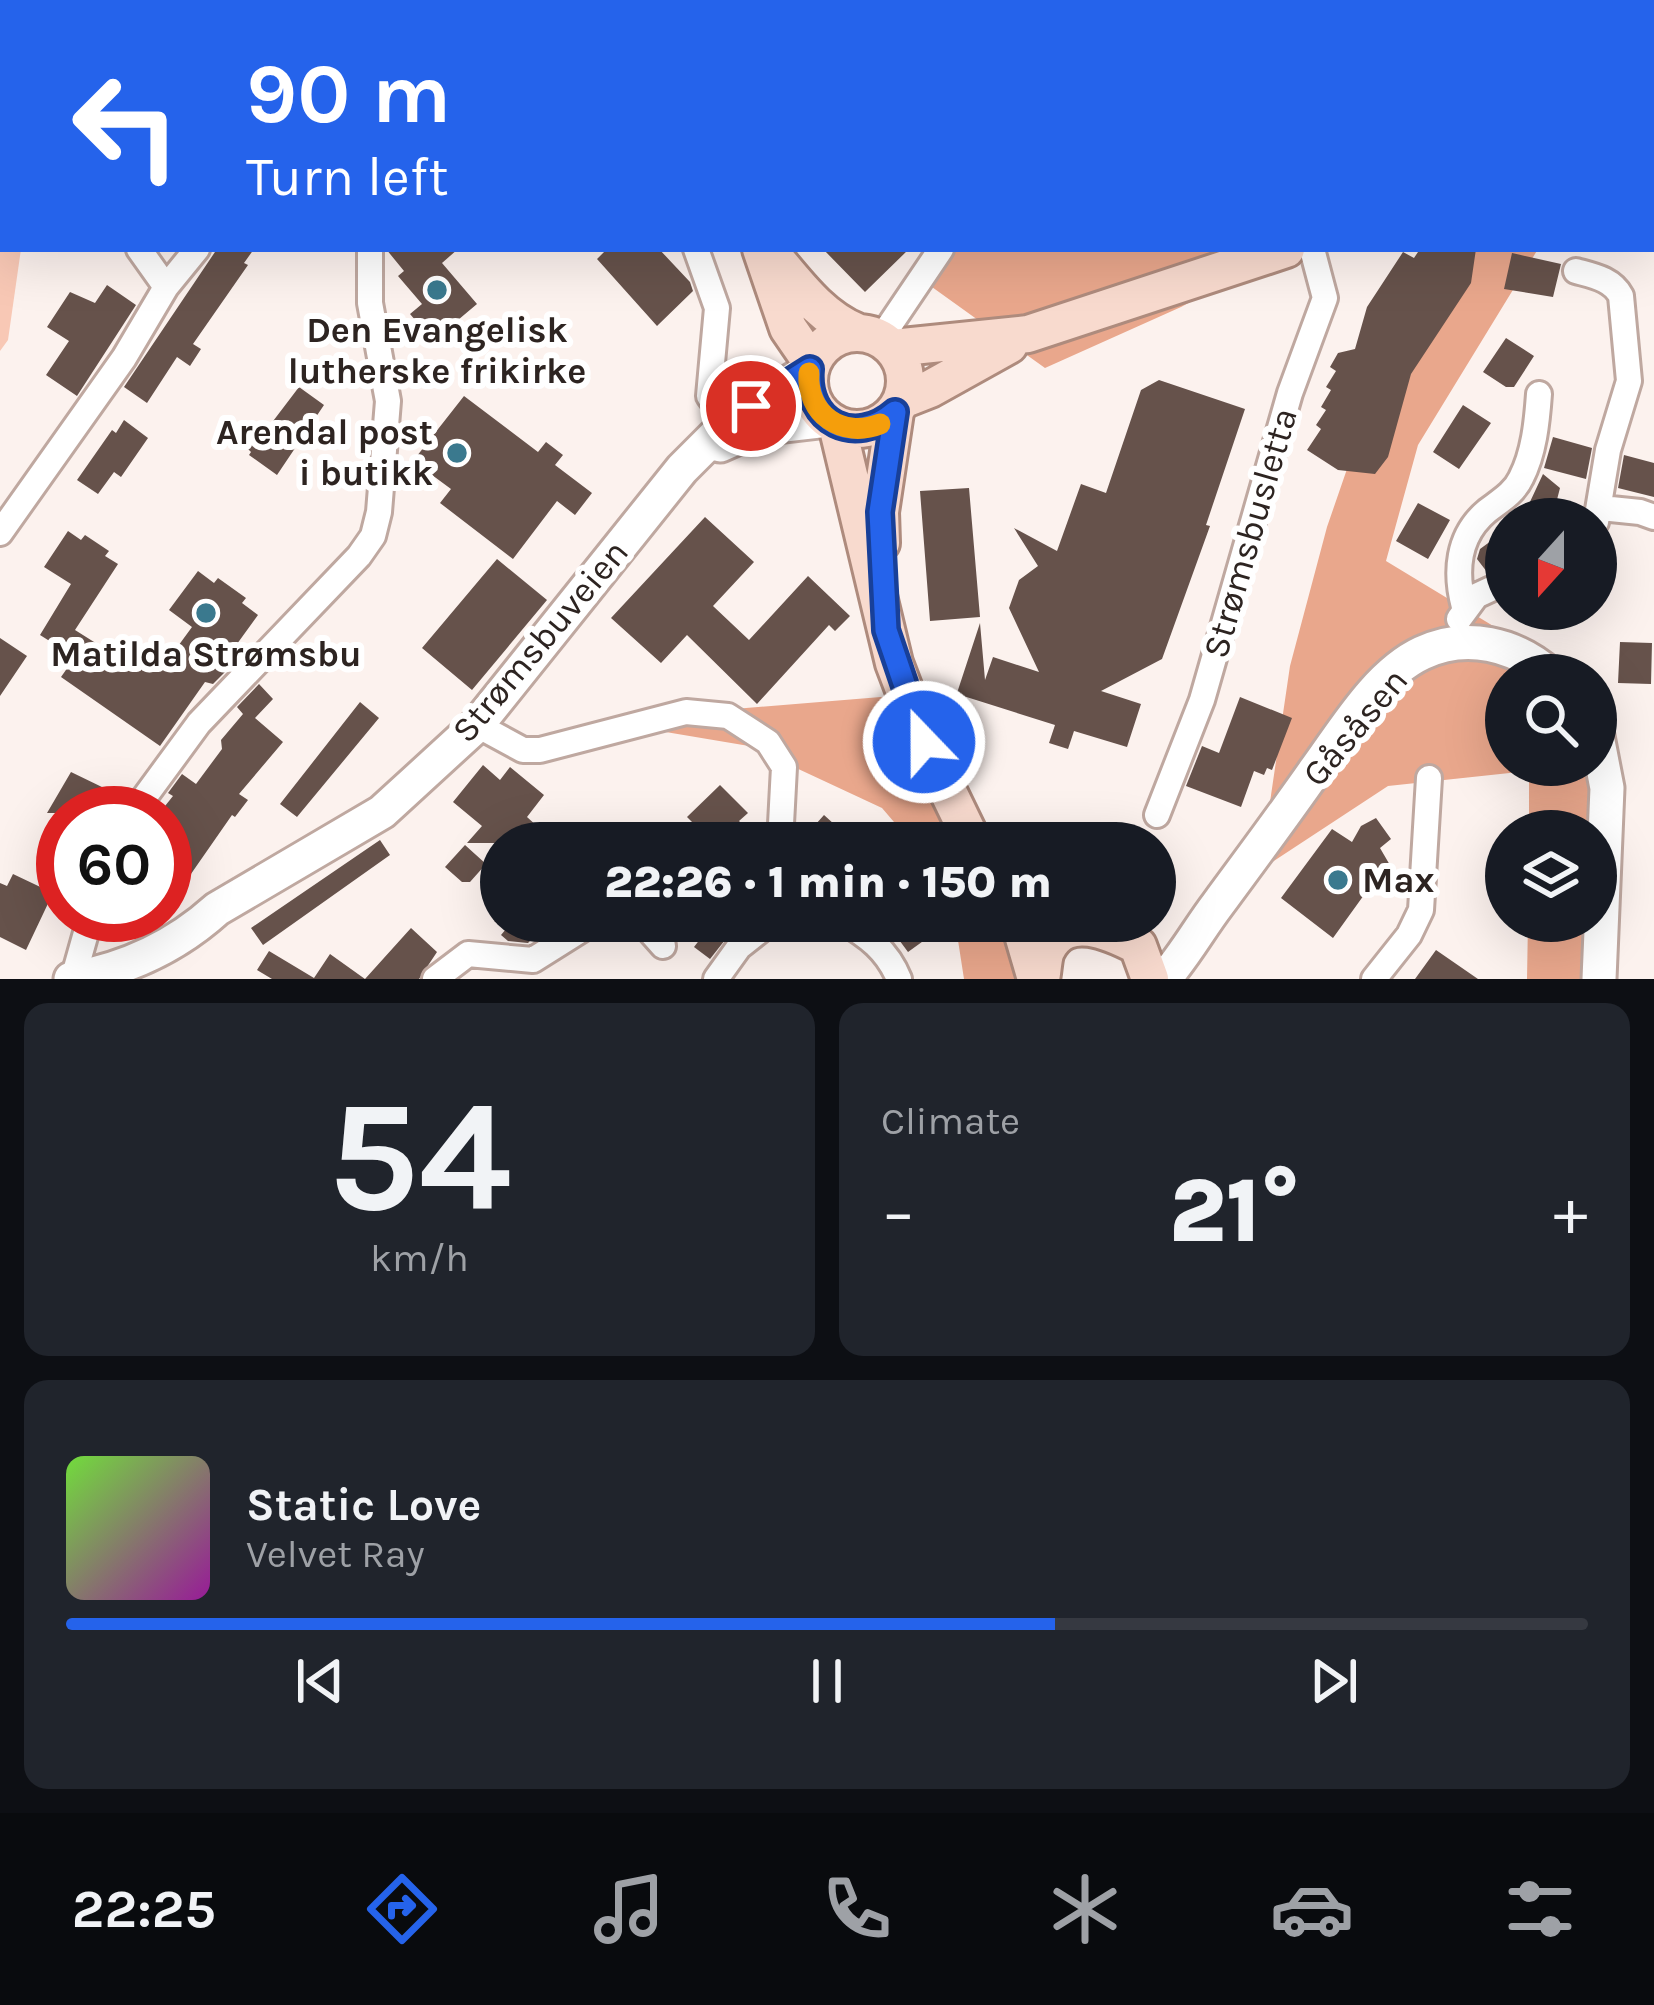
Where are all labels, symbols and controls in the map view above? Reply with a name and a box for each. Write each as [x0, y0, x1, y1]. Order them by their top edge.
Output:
text: 90 m [246, 45, 451, 143]
icon: left [48, 48, 204, 204]
text: Turn left [246, 145, 449, 209]
marker: Den Evangelisk lutherske frikirke [424, 277, 450, 303]
place label: Den Evangelisk lutherske frikirke [288, 309, 586, 392]
pin [700, 355, 802, 457]
icon: arrive [718, 373, 784, 439]
street label: Strømsbusletta [1194, 403, 1306, 663]
place label: Arendal post i butikk [216, 411, 433, 494]
marker: Arendal post i butikk [444, 440, 470, 466]
north arrow [1485, 498, 1617, 630]
map controls [1485, 498, 1617, 942]
street label: Strømsbuveien [443, 531, 637, 751]
marker: Matilda Strømsbu [193, 600, 219, 626]
place label: Matilda Strømsbu [50, 633, 362, 675]
button: search [1485, 654, 1617, 786]
street label: Gåsåsen [1294, 660, 1416, 794]
position arrow [861, 679, 987, 805]
speed limit sign: 60 [36, 786, 192, 942]
button: layers [1485, 810, 1617, 942]
text: 22:26 · 1 min · 150 m [604, 856, 1052, 908]
place label: Max [1362, 859, 1435, 901]
marker: Max [1325, 867, 1351, 893]
text: 54 [328, 1066, 511, 1248]
text: Climate [881, 1098, 1020, 1144]
text: 21° [1169, 1158, 1300, 1264]
text: − [881, 1173, 916, 1251]
text: + [1553, 1173, 1588, 1251]
text: km/h [370, 1235, 469, 1281]
text: Static Love [246, 1479, 481, 1531]
text: Velvet Ray [246, 1531, 425, 1577]
icon: previous [287, 1648, 353, 1714]
icon: pause [794, 1648, 860, 1714]
icon: next [1301, 1648, 1367, 1714]
icon: directions [360, 1867, 444, 1951]
icon: music [587, 1867, 671, 1951]
icon: phone [815, 1867, 899, 1951]
icon: climate [1043, 1867, 1127, 1951]
icon: car [1270, 1867, 1354, 1951]
icon: filters [1498, 1867, 1582, 1951]
text: 22:25 [72, 1877, 216, 1941]

